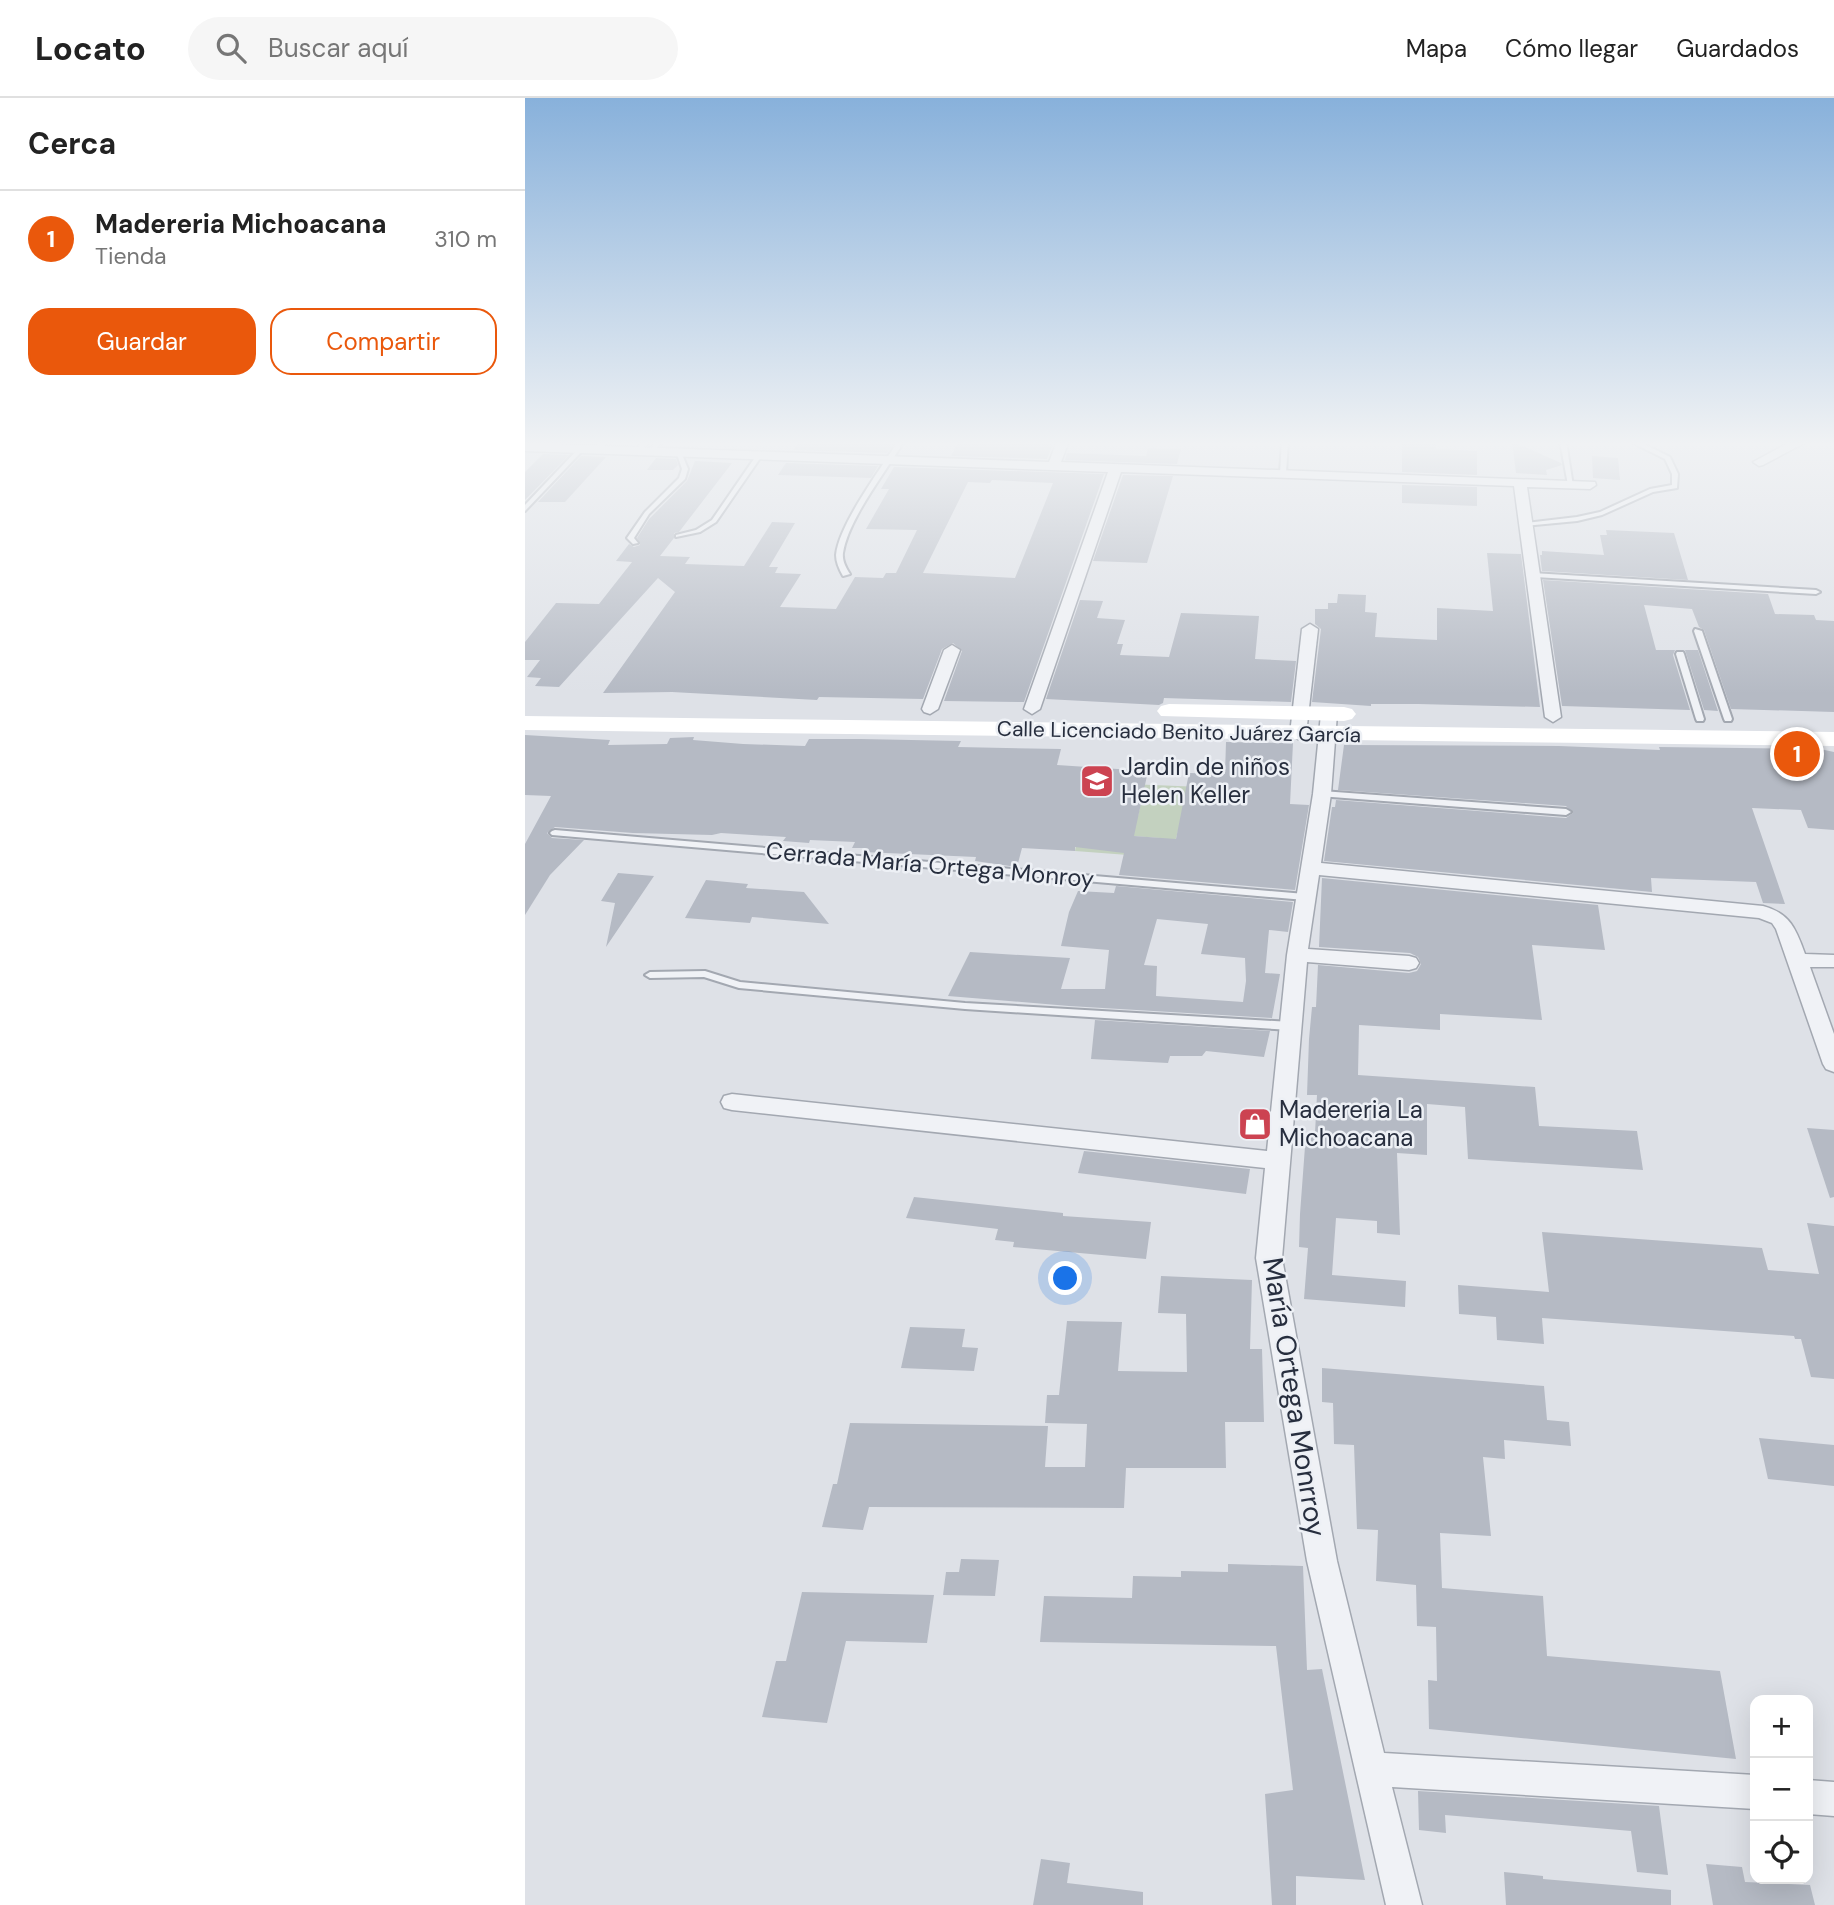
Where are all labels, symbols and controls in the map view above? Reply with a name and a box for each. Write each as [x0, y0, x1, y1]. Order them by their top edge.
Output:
search box [188, 17, 678, 80]
text: Locato [35, 27, 146, 70]
icon: search [212, 29, 250, 67]
text: Buscar aquí [268, 31, 408, 65]
text: Mapa [1406, 33, 1467, 64]
text: Cómo llegar [1505, 33, 1638, 64]
text: Guardados [1676, 33, 1799, 64]
text: Cerca [28, 124, 116, 163]
text: Madereria Michoacana [95, 207, 387, 241]
text: 1 [47, 224, 55, 254]
text: 310 m [434, 224, 497, 254]
text: Tienda [95, 241, 167, 271]
button: Guardar [28, 308, 256, 375]
button: Compartir [270, 308, 497, 375]
street label: Calle Licenciado Benito Juárez García [997, 715, 1361, 749]
pin: 1 [1774, 728, 1820, 780]
place label: Jardin de niños Helen Keller [1121, 751, 1290, 810]
school or university icon: Jardin de niños Helen Keller [1078, 762, 1116, 800]
street label: Cerrada María Ortega Monroy [765, 835, 1095, 894]
place label: Madereria La Michoacana [1279, 1094, 1423, 1153]
shop icon: Madereria La Michoacana [1236, 1105, 1274, 1143]
street label: María Ortega Monrroy [1254, 1255, 1335, 1539]
your location [1048, 1261, 1082, 1295]
map controls [1750, 1695, 1813, 1884]
button: + [1750, 1695, 1813, 1758]
button: − [1750, 1758, 1813, 1821]
button: locate [1750, 1821, 1813, 1884]

